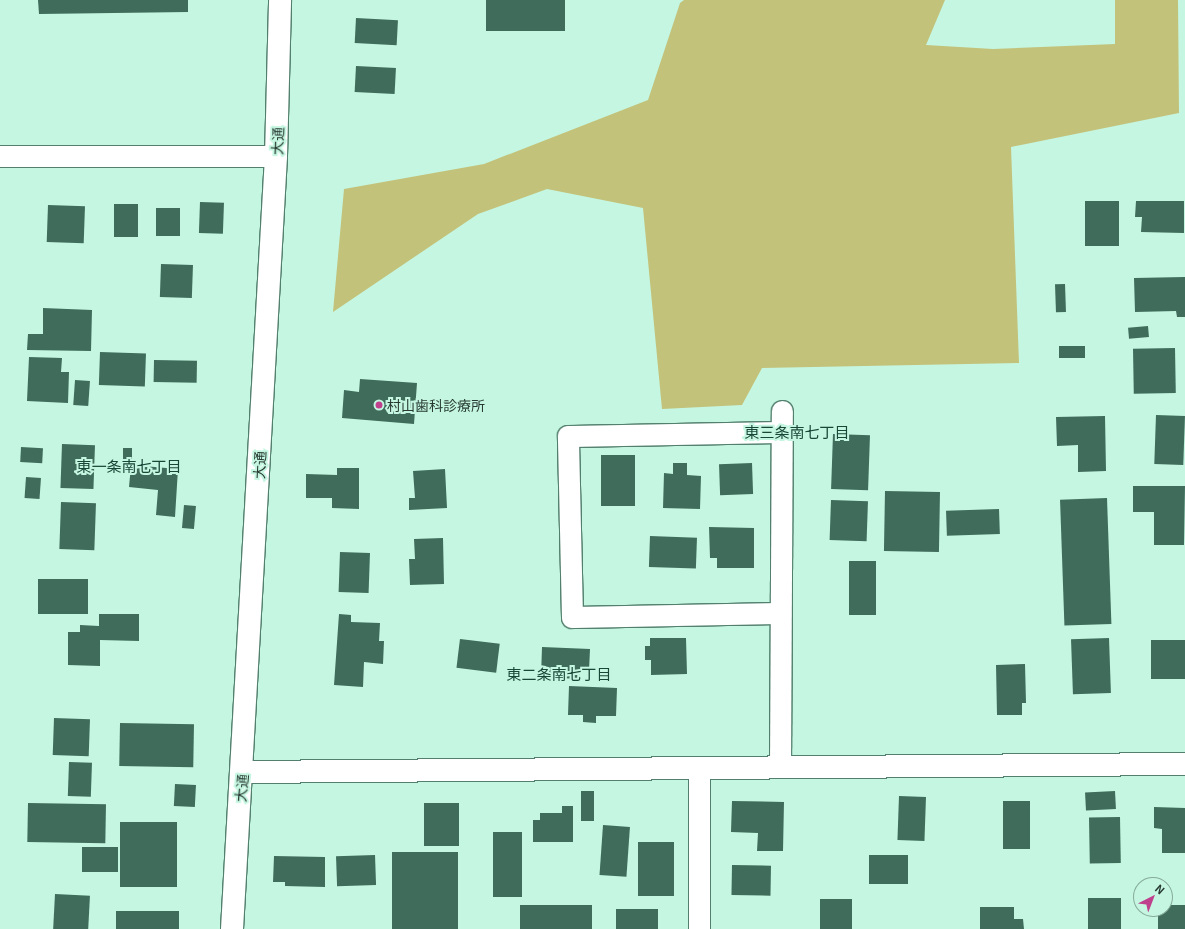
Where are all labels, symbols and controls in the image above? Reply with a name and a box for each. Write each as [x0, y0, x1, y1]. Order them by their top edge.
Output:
street label: 大通 [268, 127, 286, 155]
place label: 村山歯科診療所 [387, 397, 485, 413]
marker: 村山歯科診療所 [374, 400, 384, 410]
district label: 東三条南七丁目 [745, 423, 849, 441]
street label: 大通 [250, 451, 268, 479]
district label: 東一条南七丁目 [77, 457, 181, 475]
district label: 東二条南七丁目 [507, 665, 611, 683]
street label: 大通 [231, 773, 251, 803]
north arrow [1133, 877, 1173, 917]
text: N [1152, 880, 1169, 898]

